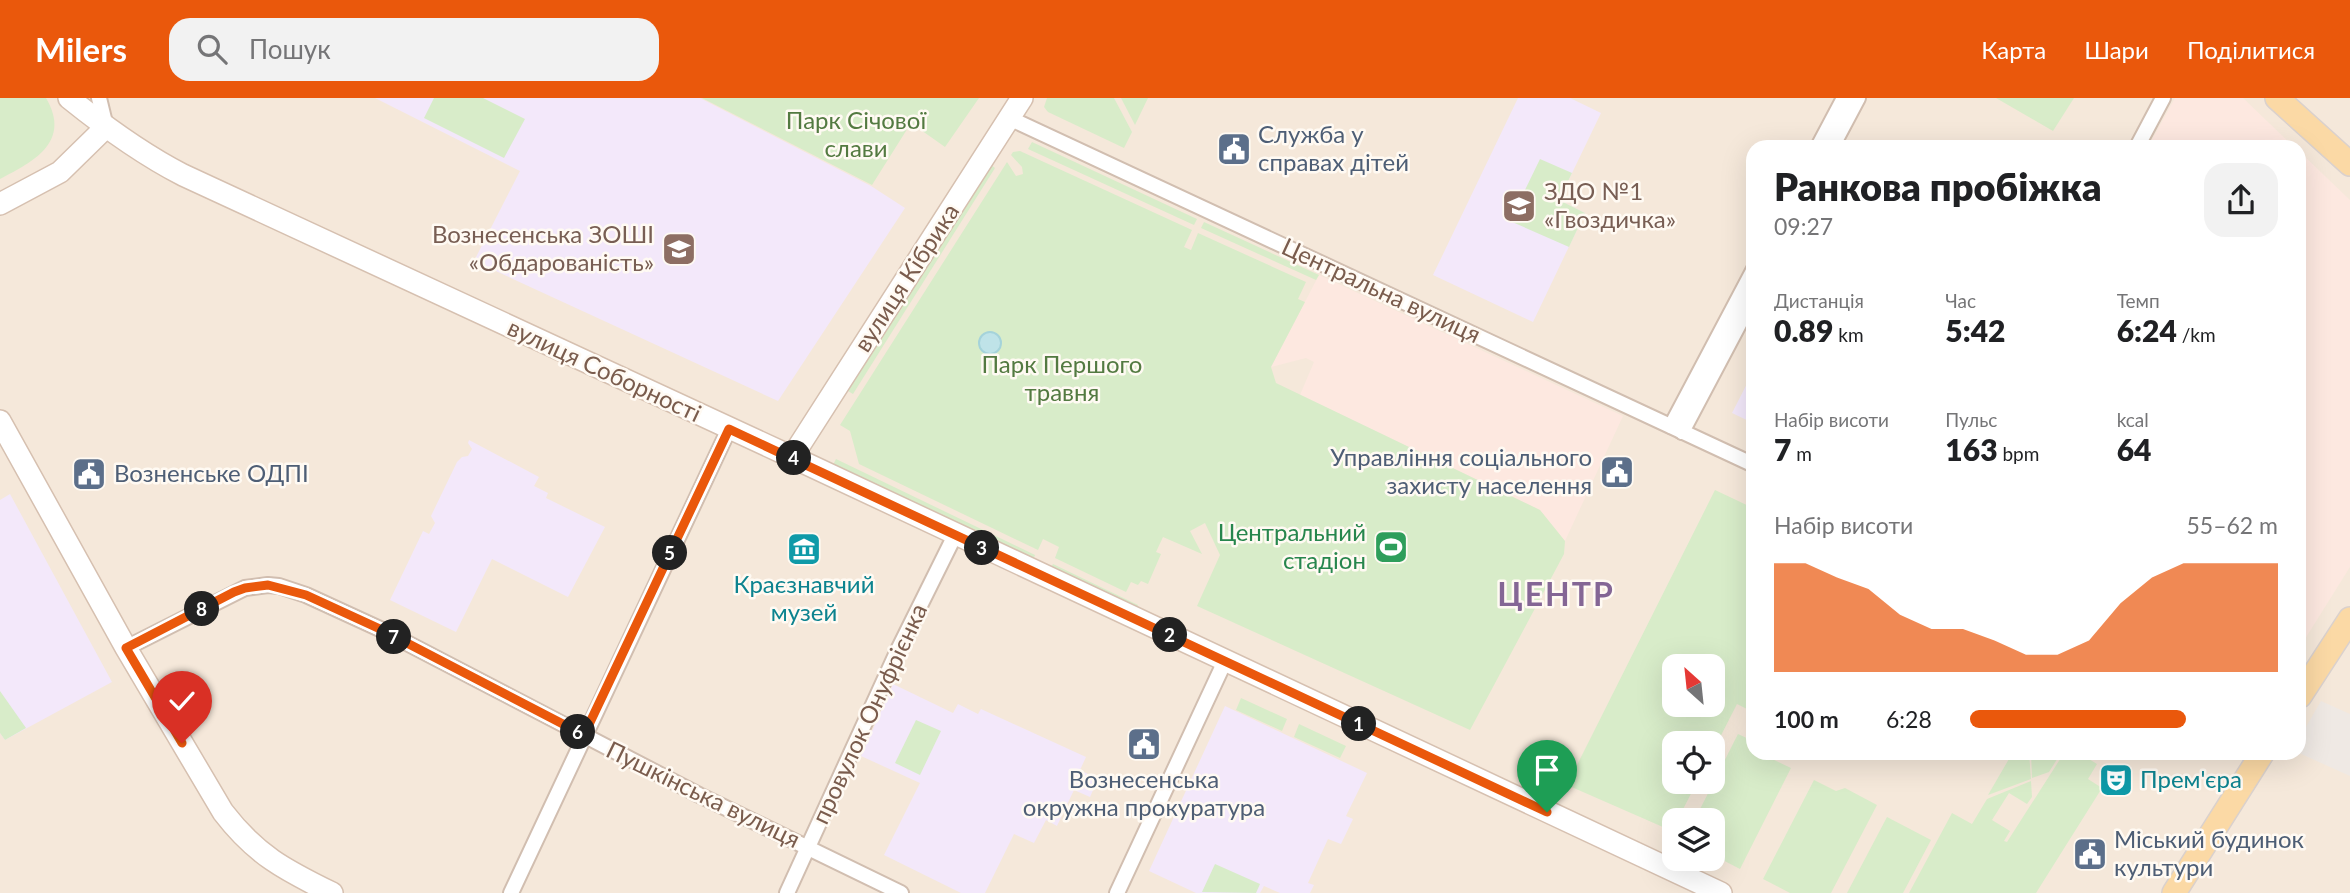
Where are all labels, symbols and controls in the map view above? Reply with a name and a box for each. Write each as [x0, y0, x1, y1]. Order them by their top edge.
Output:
search box [169, 18, 659, 81]
text: Milers [35, 29, 127, 69]
icon: search [193, 30, 231, 68]
text: Пошук [249, 33, 331, 65]
text: Карта [1981, 35, 2046, 64]
text: Шари [2084, 35, 2149, 64]
text: Поділитися [2187, 35, 2315, 64]
park label: Парк Січової слави [786, 105, 927, 162]
place label: Служба у справах дітей [1258, 119, 1409, 176]
public building icon: Служба у справах дітей [1215, 130, 1253, 168]
text: Ранкова пробіжка [1774, 163, 2102, 209]
button: share [2204, 163, 2278, 237]
place label: ЗДО №1 «Гвоздичка» [1544, 176, 1676, 233]
school or university icon: ЗДО №1 «Гвоздичка» [1500, 187, 1538, 225]
street label: вулиця Кібрика [847, 198, 964, 357]
text: 09:27 [1774, 212, 1833, 240]
place label: Вознесенська ЗОШІ «Обдарованість» [432, 219, 654, 276]
school or university icon: Вознесенська ЗОШІ «Обдарованість» [660, 230, 698, 268]
street label: Центральна вулиця [1278, 231, 1486, 348]
text: Дистанція [1774, 289, 1864, 312]
text: Час [1945, 289, 1976, 312]
text: Темп [2117, 289, 2160, 312]
street label: вулиця Соборності [503, 312, 706, 427]
text: 0.89 [1774, 312, 1833, 348]
text: 5:42 [1945, 312, 2005, 348]
text: 6:24 [2117, 312, 2177, 348]
text: km [1833, 323, 1864, 346]
text: /km [2177, 323, 2216, 346]
park label: Парк Першого травня [982, 349, 1142, 406]
text: Набір висоти [1774, 408, 1889, 431]
text: Пульс [1945, 408, 1997, 431]
text: kcal [2117, 408, 2149, 431]
text: 7 [1774, 431, 1791, 467]
text: 163 [1945, 431, 1998, 467]
text: 64 [2117, 431, 2151, 467]
pin: 4 [776, 440, 812, 476]
place label: Управління соціального захисту населення [1330, 442, 1592, 499]
text: m [1791, 442, 1812, 465]
text: bpm [1998, 442, 2039, 465]
text: 4 [788, 446, 799, 469]
public building icon: Управління соціального захисту населення [1598, 453, 1636, 491]
public building icon: Возненське ОДПІ [70, 455, 108, 493]
place label: Возненське ОДПІ [114, 458, 309, 487]
text: Набір висоти [1774, 511, 1913, 539]
text: 55–62 m [2186, 511, 2278, 539]
place label: Центральний стадіон [1218, 517, 1366, 574]
sports icon: Центральний стадіон [1372, 528, 1410, 566]
museum icon: Краєзнавчий музей [785, 530, 823, 568]
pin: 3 [964, 531, 1000, 566]
pin: 5 [652, 536, 688, 570]
text: 3 [976, 536, 987, 559]
text: 5 [664, 541, 675, 564]
place label: Краєзнавчий музей [734, 569, 874, 626]
district label: ЦЕНТР [1497, 574, 1615, 613]
pin: 8 [184, 592, 220, 626]
text: 8 [196, 597, 207, 620]
street label: провулок Онуфрієнка [805, 599, 932, 828]
pin: 2 [1152, 618, 1188, 652]
pin: 7 [376, 620, 412, 654]
text: 2 [1164, 623, 1175, 646]
text: 7 [388, 625, 399, 648]
north arrow [1662, 654, 1726, 718]
map controls [1662, 654, 1725, 871]
pin [152, 671, 212, 743]
icon: check [163, 682, 201, 720]
text: 100 m [1774, 705, 1839, 733]
text: 6:28 [1886, 705, 1932, 733]
pin: 1 [1342, 706, 1376, 742]
text: 1 [1353, 712, 1364, 735]
pin: 6 [560, 714, 596, 750]
text: 6 [572, 720, 583, 743]
public building icon: Вознесенська окружна прокуратура [1125, 725, 1163, 763]
button: locate [1662, 731, 1725, 794]
street label: Пушкінська вулиця [602, 734, 805, 853]
pin [1517, 740, 1577, 812]
icon: arrive [1528, 751, 1566, 789]
theatre icon: Прем'єра [2097, 761, 2135, 799]
place label: Вознесенська окружна прокуратура [1023, 764, 1265, 821]
place label: Прем'єра [2140, 764, 2242, 793]
button: layers [1662, 808, 1725, 871]
place label: Міський будинок культури [2114, 824, 2305, 881]
public building icon: Міський будинок культури [2071, 835, 2109, 873]

